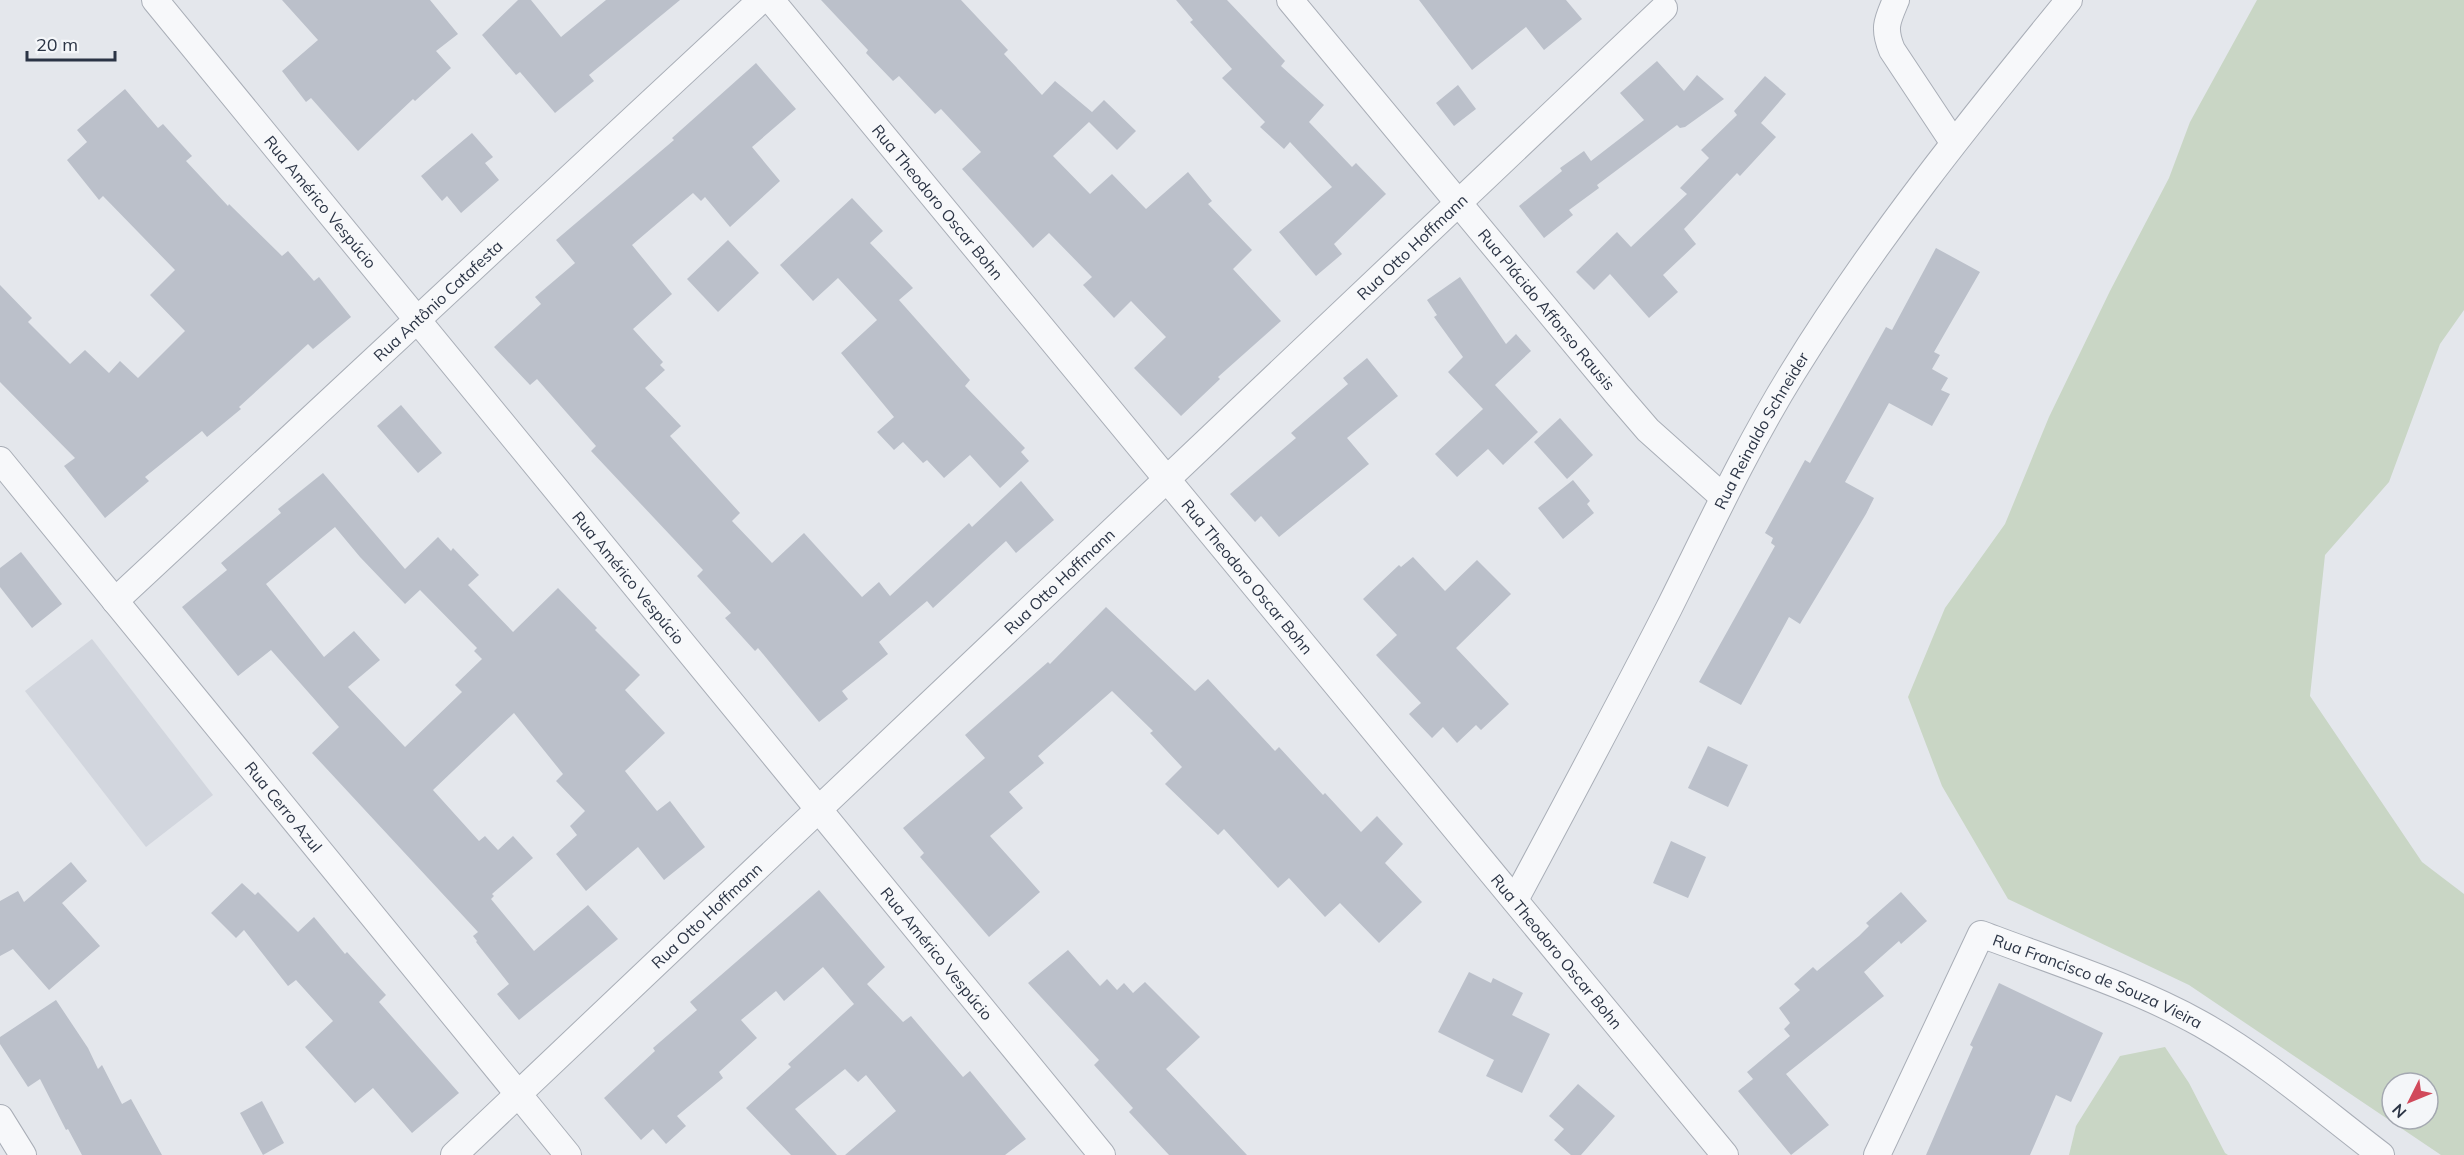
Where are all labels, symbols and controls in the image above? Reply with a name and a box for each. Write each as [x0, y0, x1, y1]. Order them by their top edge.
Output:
scale bar [27, 24, 116, 62]
text: 20 m [36, 33, 78, 56]
street label: Rua Theodoro Oscar Bohn [868, 120, 1008, 284]
street label: Rua Américo Vespúcio [260, 131, 381, 272]
street label: Rua Otto Hoffmann [1352, 190, 1472, 304]
street label: Rua Plácido Affonso Rausis [1474, 224, 1620, 394]
street label: Rua Antônio Catafesta [369, 236, 507, 365]
street label: Rua Reinaldo Schneider [1710, 348, 1813, 512]
street label: Rua Theodoro Oscar Bohn [1177, 495, 1317, 658]
street label: Rua Américo Vespúcio [568, 507, 689, 648]
street label: Rua Otto Hoffmann [1000, 524, 1119, 638]
street label: Rua Cerro Azul [241, 758, 326, 856]
street label: Rua Otto Hoffmann [647, 858, 766, 973]
street label: Rua Theodoro Oscar Bohn [1487, 870, 1627, 1033]
street label: Rua Américo Vespúcio [876, 883, 997, 1024]
street label: Rua Francisco de Souza Vieira [1990, 929, 2206, 1033]
north arrow [2380, 1071, 2440, 1131]
text: N [2388, 1100, 2410, 1122]

